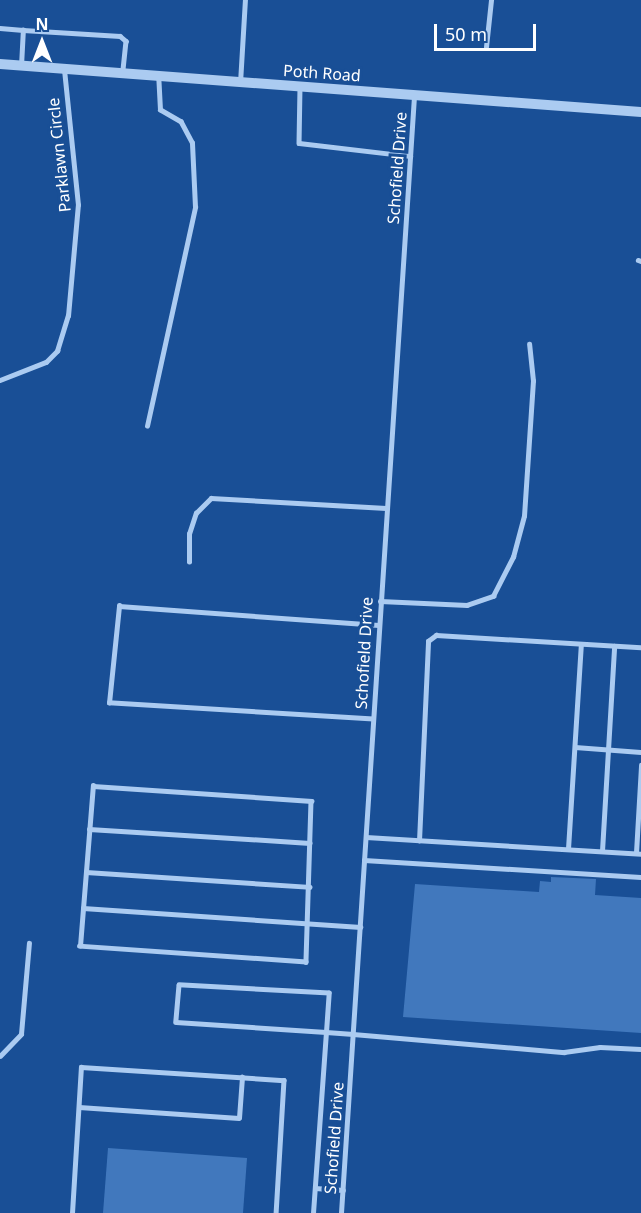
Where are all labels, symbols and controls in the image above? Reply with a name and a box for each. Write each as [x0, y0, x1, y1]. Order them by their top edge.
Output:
north arrow [12, 12, 72, 72]
scale bar [437, 12, 539, 50]
text: N [35, 13, 49, 35]
text: 50 m [445, 22, 487, 46]
street label: Poth Road [283, 61, 361, 85]
street label: Parklawn Circle [43, 97, 75, 213]
street label: Schofield Drive [384, 111, 410, 225]
street label: Schofield Drive [351, 596, 377, 710]
street label: Schofield Drive [321, 1081, 347, 1195]

